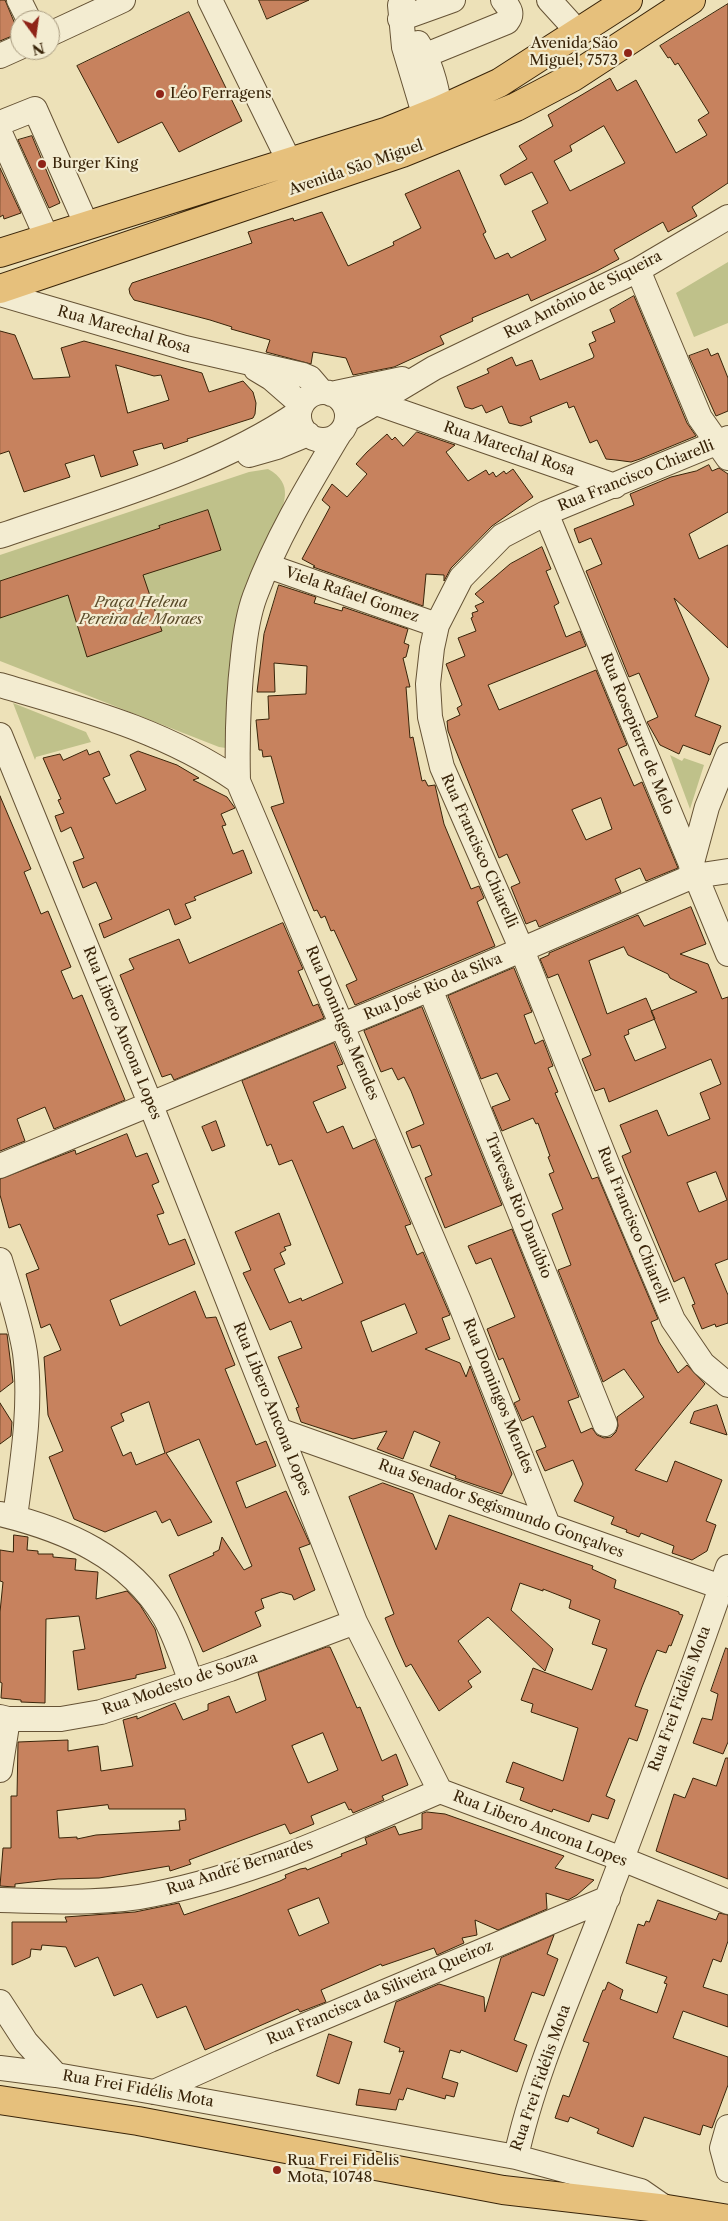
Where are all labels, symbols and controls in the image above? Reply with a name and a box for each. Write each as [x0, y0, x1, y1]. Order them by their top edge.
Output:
north arrow [10, 10, 60, 60]
place label: Avenida São Miguel, 7573 [529, 35, 618, 70]
text: N [30, 38, 46, 59]
marker: Avenida São Miguel, 7573 [622, 47, 634, 59]
place label: Léo Ferragens [170, 85, 272, 103]
marker: Léo Ferragens [154, 88, 166, 100]
street label: Avenida São Miguel [286, 137, 426, 199]
place label: Burger King [52, 155, 138, 173]
marker: Burger King [36, 158, 48, 170]
street label: Rua Antônio de Siqueira [501, 247, 665, 343]
street label: Rua Marechal Rosa [55, 302, 193, 358]
street label: Rua Marechal Rosa [441, 418, 577, 480]
street label: Rua Francisco Chiarelli [555, 436, 717, 516]
street label: Viela Rafael Gomez [283, 564, 421, 626]
park label: Praça Helena Pereira de Moraes [79, 594, 203, 629]
street label: Rua Rosepierre de Melo [596, 651, 678, 817]
street label: Rua Francisco Chiarelli [437, 771, 521, 931]
street label: Rua Domingos Mendes [301, 943, 383, 1103]
street label: Rua Libero Ancona Lopes [79, 944, 165, 1122]
street label: Rua José Rio da Silva [361, 950, 505, 1024]
street label: Travessa Rio Danúbio [481, 1131, 555, 1281]
street label: Rua Francisco Chiarelli [593, 1144, 673, 1306]
street label: Rua Domingos Mendes [459, 1316, 537, 1476]
street label: Rua Libero Ancona Lopes [229, 1320, 315, 1498]
street label: Rua Senador Segismundo Gonçalves [376, 1456, 626, 1562]
street label: Rua Frei Fidélis Mota [645, 1624, 715, 1774]
street label: Rua Modesto de Souza [100, 1649, 260, 1719]
street label: Rua Libero Ancona Lopes [450, 1787, 630, 1871]
street label: Rua André Bernardes [164, 1835, 316, 1899]
street label: Rua Francisca da Siliveira Queiroz [264, 1937, 496, 2049]
street label: Rua Frei Fidélis Mota [508, 2003, 574, 2153]
street label: Rua Frei Fidélis Mota [61, 2067, 215, 2111]
place label: Rua Frei Fidelis Mota, 10748 [287, 2152, 399, 2187]
marker: Rua Frei Fidelis Mota, 10748 [271, 2164, 283, 2176]

